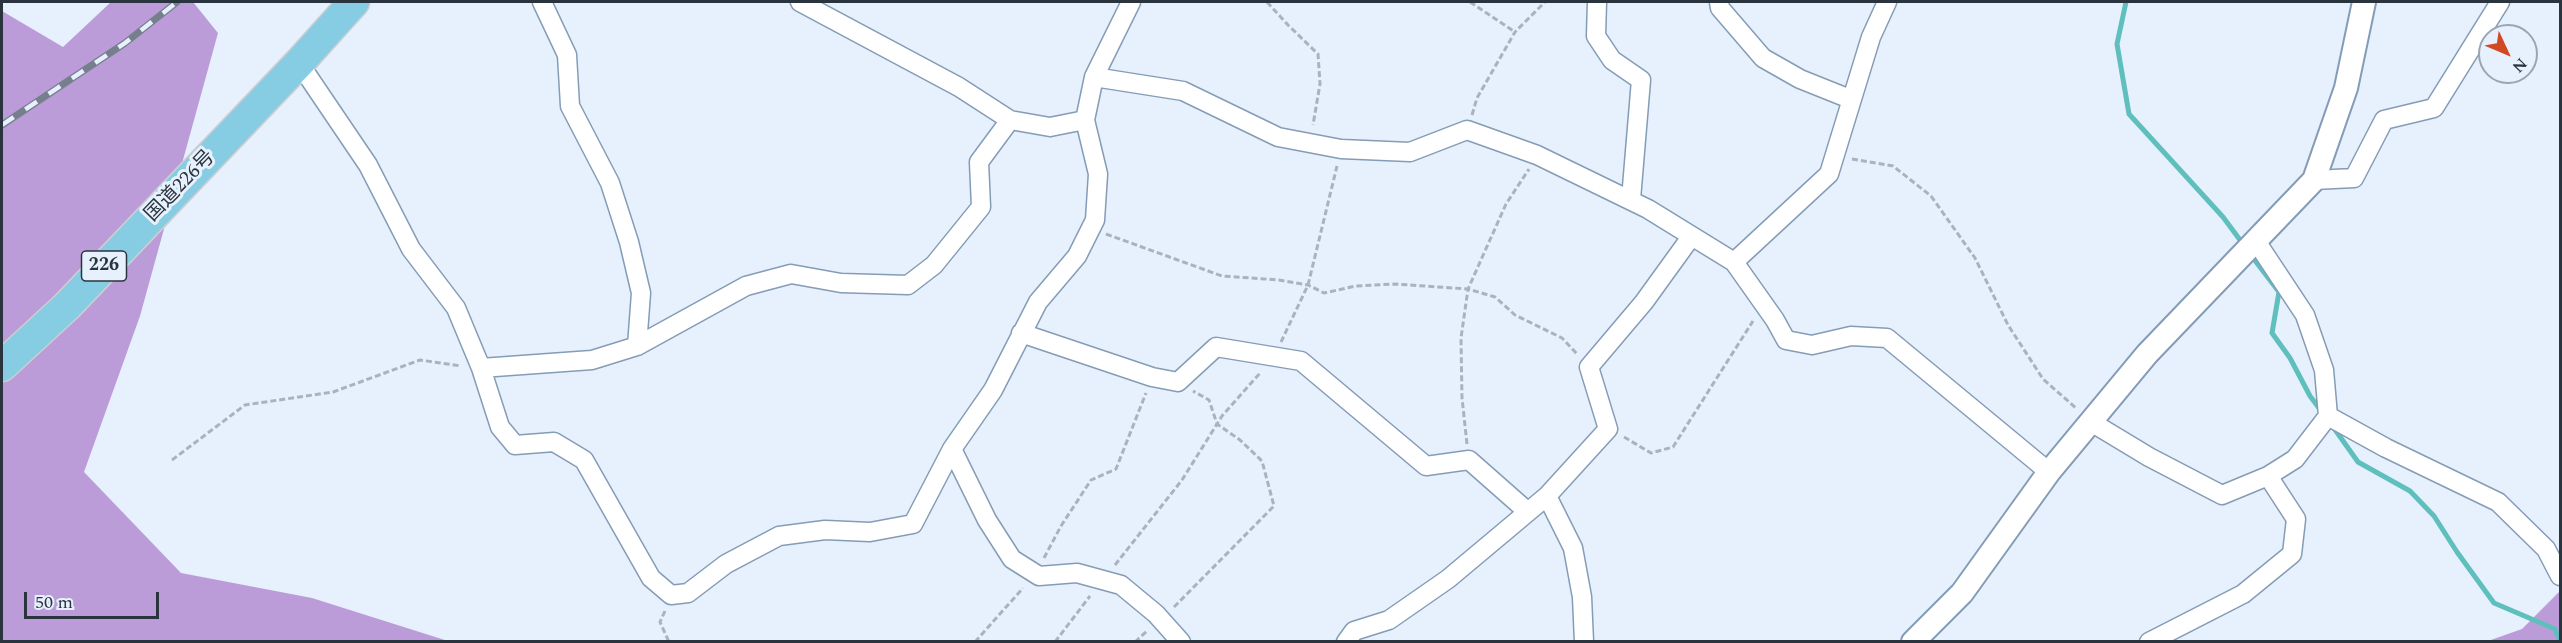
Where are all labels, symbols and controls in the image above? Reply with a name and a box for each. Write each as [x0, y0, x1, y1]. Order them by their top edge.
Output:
north arrow [2478, 24, 2538, 84]
text: N [2506, 52, 2533, 78]
street label: 国道226号 [141, 146, 221, 228]
road number: 226 [82, 251, 126, 281]
scale bar [27, 580, 162, 618]
text: 50 m [35, 589, 73, 616]

